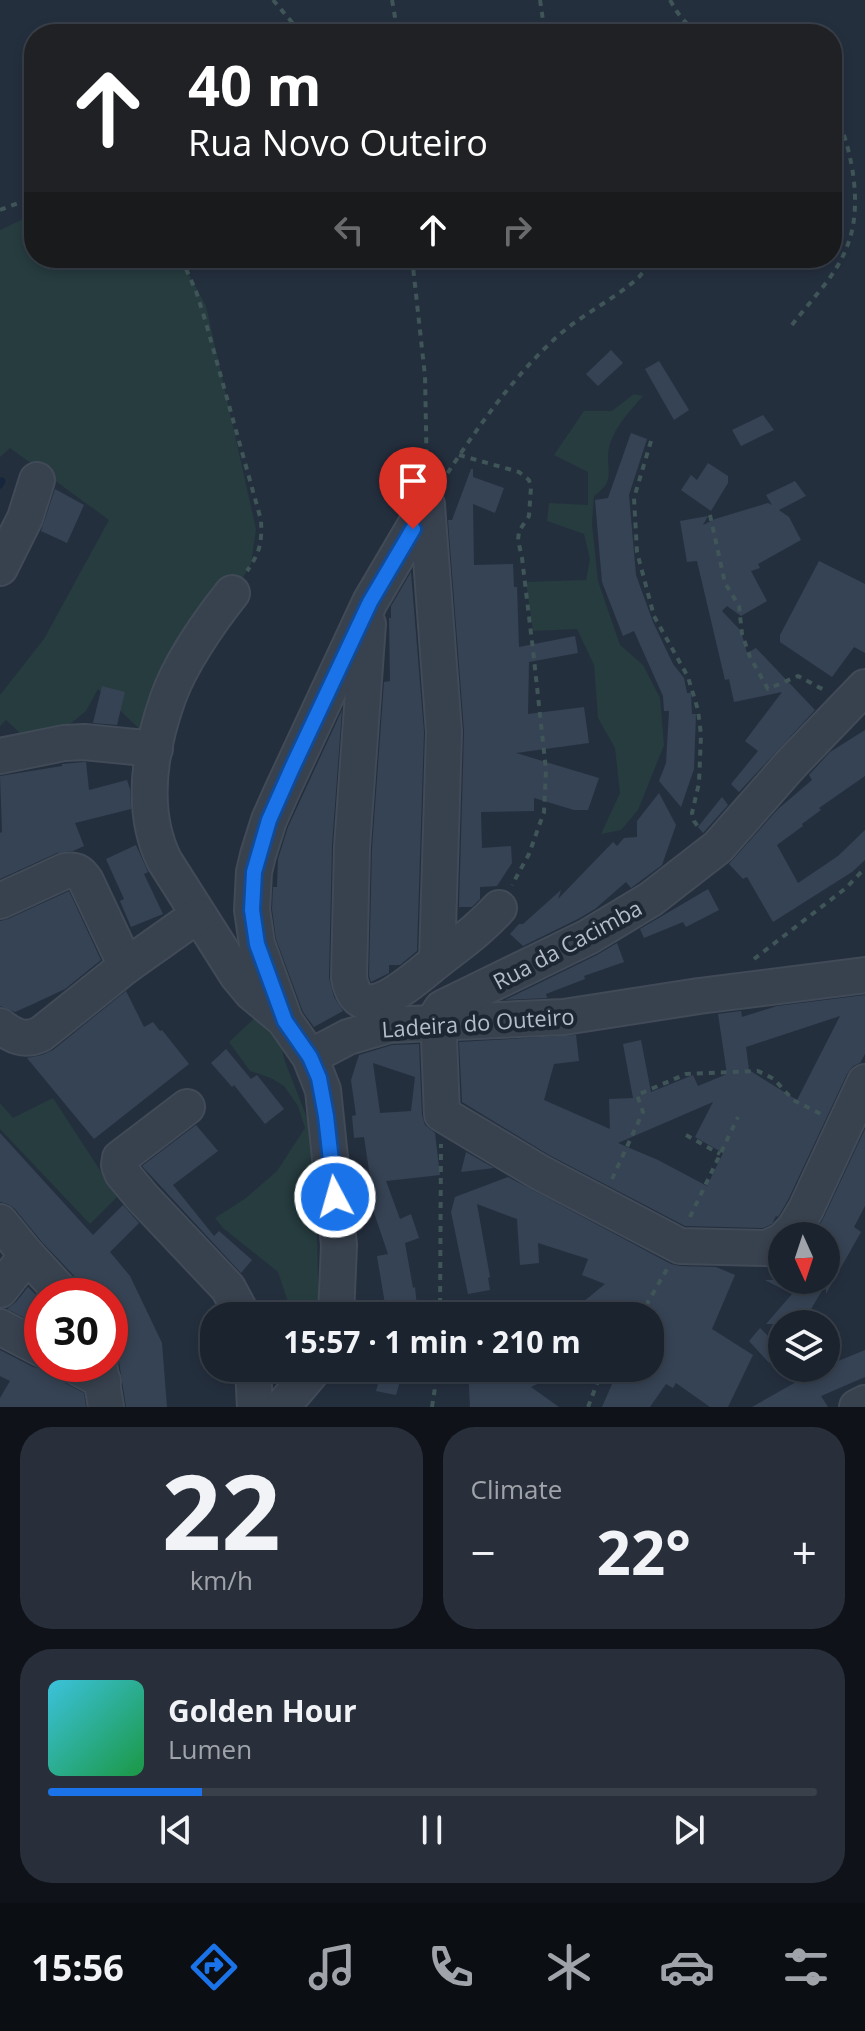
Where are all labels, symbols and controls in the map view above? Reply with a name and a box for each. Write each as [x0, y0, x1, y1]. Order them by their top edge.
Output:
text: 40 m [188, 46, 322, 122]
icon: ahead [56, 56, 160, 160]
text: Rua Novo Outeiro [188, 118, 488, 167]
icon: left [327, 208, 371, 252]
icon: ahead [411, 208, 455, 252]
icon: right [495, 208, 539, 252]
pin [379, 447, 447, 529]
icon: arrive [391, 459, 435, 503]
street label: Rua da Cacimba [487, 892, 647, 996]
street label: Ladeira do Outeiro [381, 1000, 575, 1044]
position arrow [293, 1155, 377, 1239]
north arrow [768, 1222, 840, 1294]
map controls [768, 1222, 840, 1382]
speed limit sign: 30 [24, 1278, 128, 1382]
button: layers [768, 1310, 840, 1382]
text: 15:57 · 1 min · 210 m [283, 1321, 581, 1362]
text: 22 [162, 1439, 281, 1580]
text: Climate [471, 1471, 562, 1507]
text: 22° [597, 1511, 691, 1593]
text: − [471, 1522, 496, 1582]
text: + [792, 1522, 817, 1582]
text: km/h [190, 1562, 253, 1598]
text: Golden Hour [168, 1690, 357, 1731]
text: Lumen [168, 1731, 252, 1767]
icon: previous [154, 1808, 198, 1852]
icon: pause [410, 1808, 454, 1852]
icon: next [667, 1808, 711, 1852]
icon: directions [186, 1939, 242, 1995]
icon: music [304, 1939, 360, 1995]
icon: phone [423, 1939, 479, 1995]
icon: climate [541, 1939, 597, 1995]
icon: car [659, 1939, 715, 1995]
icon: filters [778, 1939, 834, 1995]
text: 15:56 [31, 1943, 124, 1992]

